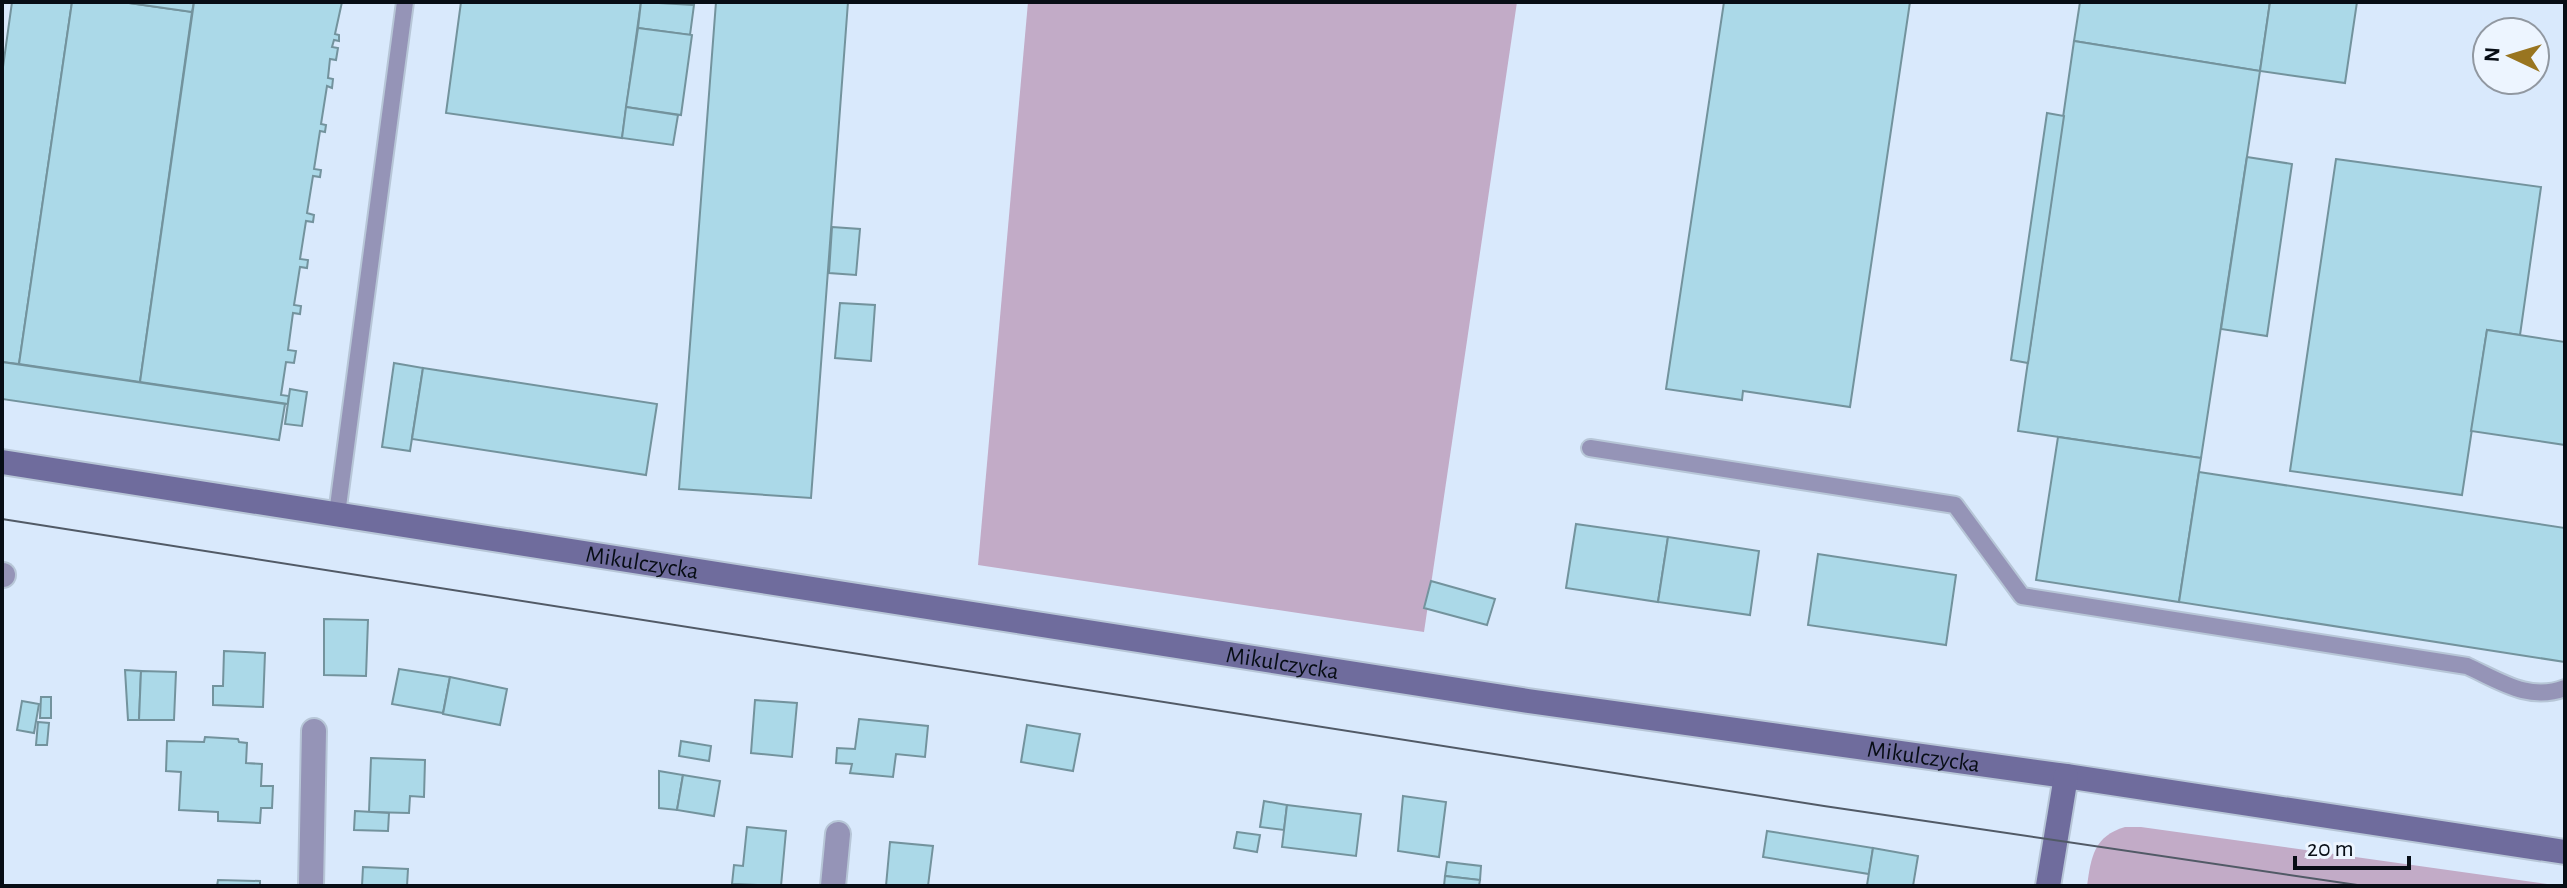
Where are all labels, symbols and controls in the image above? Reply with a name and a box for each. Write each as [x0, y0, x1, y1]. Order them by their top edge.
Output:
north arrow [2471, 16, 2551, 96]
text: N [2481, 46, 2504, 63]
street label: Mikulczycka [584, 543, 700, 584]
street label: Mikulczycka [1224, 643, 1340, 684]
street label: Mikulczycka [1865, 737, 1981, 777]
scale bar [2295, 820, 2409, 870]
text: 20 m [2307, 837, 2354, 861]

